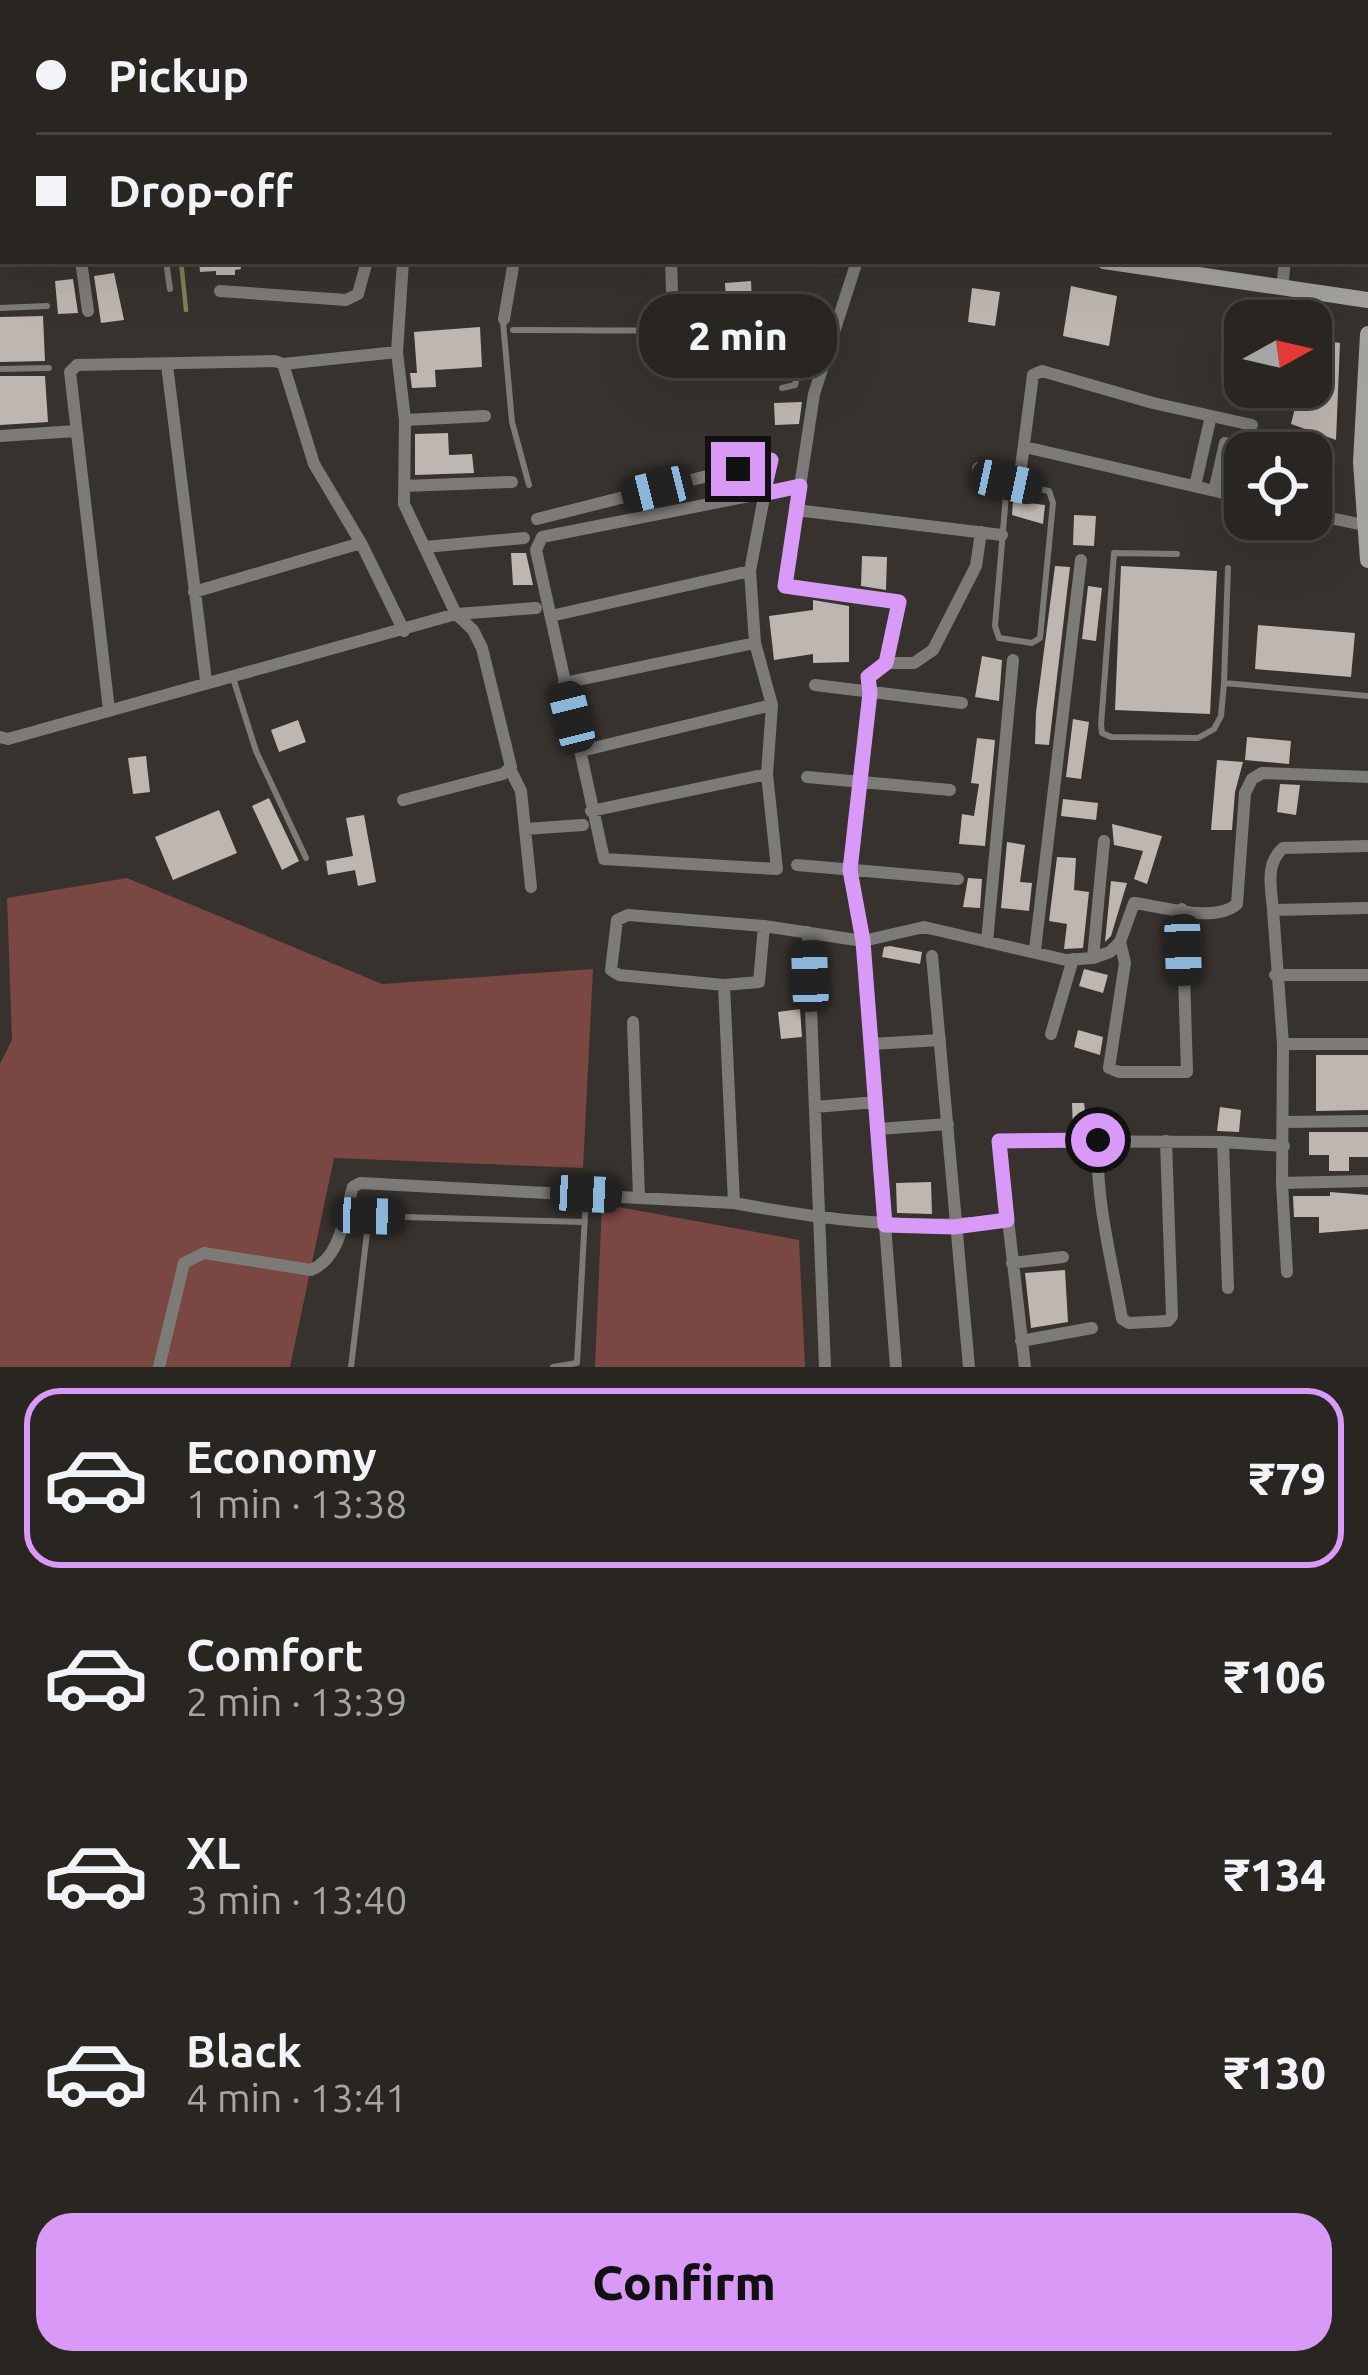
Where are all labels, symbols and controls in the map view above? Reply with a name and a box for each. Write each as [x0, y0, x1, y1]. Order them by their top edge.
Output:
text: Pickup [108, 50, 249, 101]
text: Drop-off [108, 165, 293, 216]
callout: 2 min [639, 295, 837, 379]
north arrow [1224, 300, 1332, 408]
map controls [1224, 300, 1332, 540]
text: 2 min [688, 314, 788, 357]
button: locate [1224, 432, 1332, 540]
route end [711, 442, 765, 496]
car [968, 457, 1046, 507]
car [618, 463, 696, 515]
car [546, 678, 598, 756]
car [1164, 913, 1202, 987]
car [791, 939, 829, 1013]
route start [1071, 1113, 1125, 1167]
car [549, 1174, 623, 1214]
car [332, 1197, 406, 1235]
icon: car [42, 1424, 150, 1532]
text: Economy [186, 1431, 377, 1482]
text: ₹79 [1250, 1453, 1326, 1504]
text: 1 min · 13:38 [186, 1482, 407, 1525]
icon: car [42, 1622, 150, 1730]
text: Comfort [186, 1629, 363, 1680]
text: ₹106 [1224, 1651, 1326, 1702]
text: 2 min · 13:39 [186, 1680, 407, 1723]
icon: car [42, 1820, 150, 1928]
text: XL [186, 1827, 240, 1878]
text: ₹134 [1224, 1849, 1326, 1900]
text: 3 min · 13:40 [186, 1878, 407, 1921]
icon: car [42, 2018, 150, 2126]
text: Black [186, 2025, 302, 2076]
text: ₹130 [1224, 2047, 1326, 2098]
text: 4 min · 13:41 [186, 2076, 407, 2119]
button: Confirm [36, 2213, 1332, 2351]

